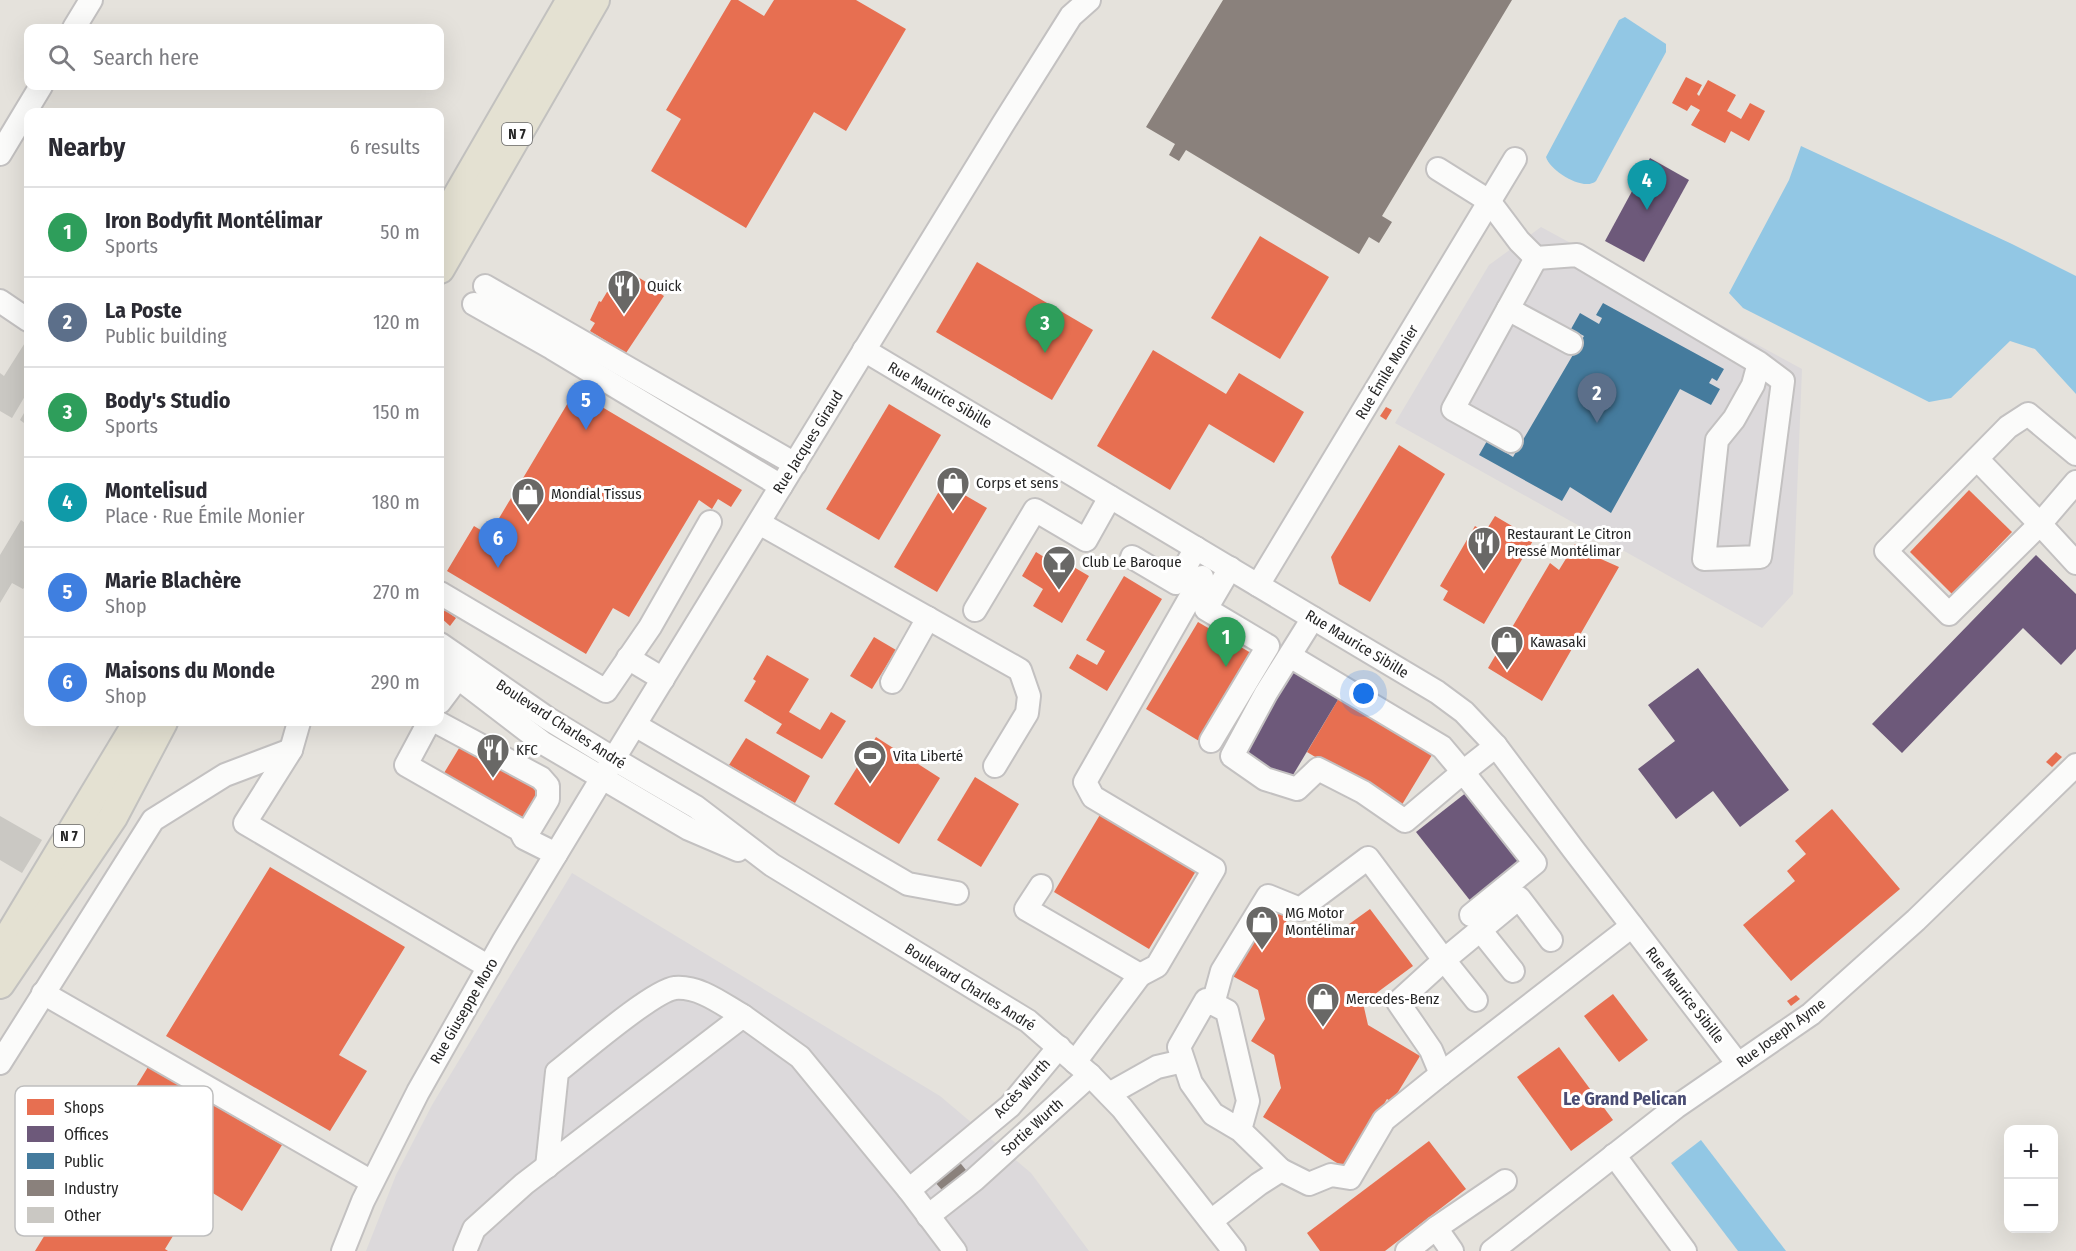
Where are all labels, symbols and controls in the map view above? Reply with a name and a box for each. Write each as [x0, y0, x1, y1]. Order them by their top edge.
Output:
search box [24, 24, 444, 90]
icon: search [45, 41, 78, 74]
text: Search here [93, 44, 199, 71]
road number: N 7 [502, 123, 532, 145]
text: Nearby [48, 132, 125, 163]
text: 6 results [350, 135, 420, 159]
pin: 4 [1628, 160, 1666, 210]
text: Iron Bodyfit Montélimar [105, 207, 322, 234]
text: 1 [63, 220, 72, 244]
text: 50 m [380, 220, 420, 244]
text: Sports [105, 234, 158, 258]
restaurant icon: Quick [606, 268, 642, 315]
place label: Quick [647, 277, 681, 295]
text: La Poste [105, 297, 182, 324]
pin: 3 [1026, 304, 1064, 353]
text: 2 [63, 310, 72, 334]
text: 120 m [373, 310, 420, 334]
street label: Rue Émile Monier [1352, 321, 1423, 422]
text: Public building [105, 324, 227, 348]
street label: Rue Maurice Sibille [885, 358, 995, 432]
pin: 2 [1578, 374, 1616, 423]
pin: 5 [566, 380, 606, 430]
text: Body's Studio [105, 387, 230, 414]
street label: Rue Jacques Giraud [769, 387, 847, 497]
text: 3 [63, 400, 72, 424]
text: 150 m [373, 400, 420, 424]
text: Sports [105, 414, 158, 438]
shop icon: Corps et sens [935, 465, 971, 512]
place label: Corps et sens [976, 474, 1058, 492]
shop icon: Mondial Tissus [510, 476, 546, 523]
text: Montelisud [105, 477, 207, 504]
place label: Mondial Tissus [551, 485, 642, 503]
text: 4 [62, 490, 73, 514]
text: 180 m [372, 490, 420, 514]
text: Place · Rue Émile Monier [105, 504, 304, 528]
pin: 6 [478, 518, 518, 568]
restaurant icon: Restaurant Le Citron Pressé Montélimar [1466, 525, 1502, 572]
place label: Restaurant Le Citron Pressé Montélimar [1507, 525, 1631, 560]
bar icon: Club Le Baroque [1041, 544, 1077, 591]
place label: Club Le Baroque [1082, 553, 1182, 571]
text: Marie Blachère [105, 567, 241, 594]
text: 5 [63, 580, 72, 604]
text: 270 m [373, 580, 420, 604]
text: Shop [105, 594, 147, 618]
street label: Rue Maurice Sibille [1302, 606, 1412, 682]
pin: 1 [1206, 618, 1246, 667]
shop icon: Kawasaki [1489, 624, 1525, 671]
place label: Kawasaki [1530, 633, 1586, 651]
text: Maisons du Monde [105, 657, 275, 684]
text: 6 [62, 670, 73, 694]
text: 290 m [371, 670, 420, 694]
street label: Boulevard Charles André [493, 675, 629, 773]
your location [1349, 679, 1378, 708]
text: Shop [105, 684, 147, 708]
restaurant icon: KFC [475, 732, 511, 779]
sports icon: Vita Liberté [852, 738, 888, 785]
place label: KFC [516, 741, 538, 759]
place label: Vita Liberté [893, 747, 963, 765]
road number: N 7 [54, 825, 84, 847]
shop icon: MG Motor Montélimar [1244, 904, 1280, 951]
place label: MG Motor Montélimar [1285, 904, 1356, 939]
street label: Boulevard Charles André [901, 939, 1039, 1035]
street label: Rue Maurice Sibille [1642, 943, 1728, 1047]
street label: Rue Giuseppe Moro [426, 955, 502, 1067]
shop icon: Mercedes-Benz [1305, 981, 1341, 1028]
place label: Mercedes-Benz [1346, 990, 1439, 1008]
street label: Rue Joseph Ayme [1733, 995, 1829, 1071]
street label: Accès Wurth [990, 1055, 1054, 1121]
legend [15, 1086, 213, 1236]
district label: Le Grand Pelican [1563, 1088, 1687, 1110]
street label: Sortie Wurth [997, 1094, 1067, 1160]
text: Shops [64, 1098, 104, 1117]
text: Offices [64, 1125, 109, 1144]
map controls [2004, 1125, 2058, 1233]
button: + [2004, 1125, 2058, 1179]
text: Public [64, 1152, 104, 1171]
text: Industry [64, 1179, 119, 1198]
button: − [2004, 1179, 2058, 1233]
text: Other [64, 1206, 102, 1225]

